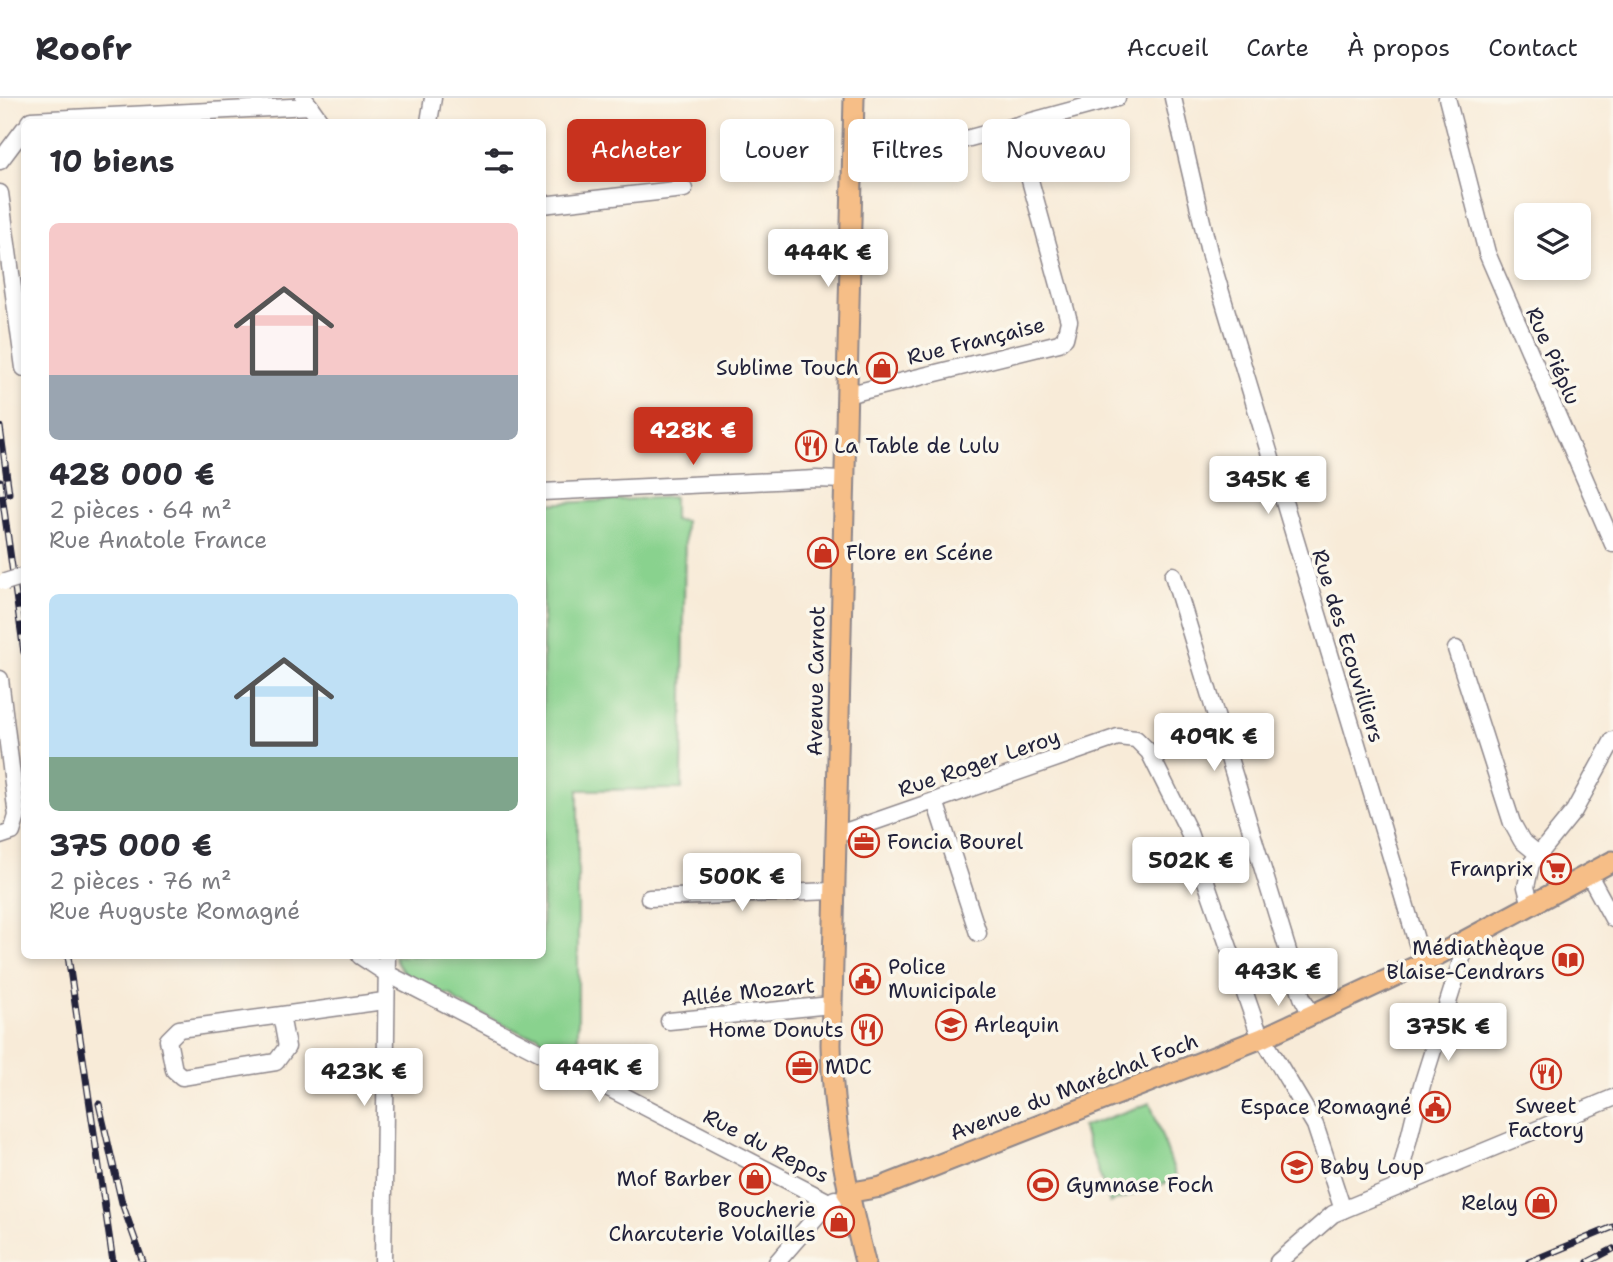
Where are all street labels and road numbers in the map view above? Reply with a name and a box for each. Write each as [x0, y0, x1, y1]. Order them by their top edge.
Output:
street label: Rue Piéplu [1519, 303, 1587, 409]
street label: Rue Française [904, 310, 1048, 372]
street label: Rue des Ecouvilliers [1305, 546, 1391, 746]
street label: Avenue Carnot [801, 606, 831, 756]
street label: Rue Roger Leroy [895, 722, 1063, 804]
street label: Allée Mozart [680, 971, 816, 1013]
street label: Avenue du Maréchal Foch [946, 1027, 1202, 1147]
street label: Rue du Repos [698, 1102, 834, 1190]

